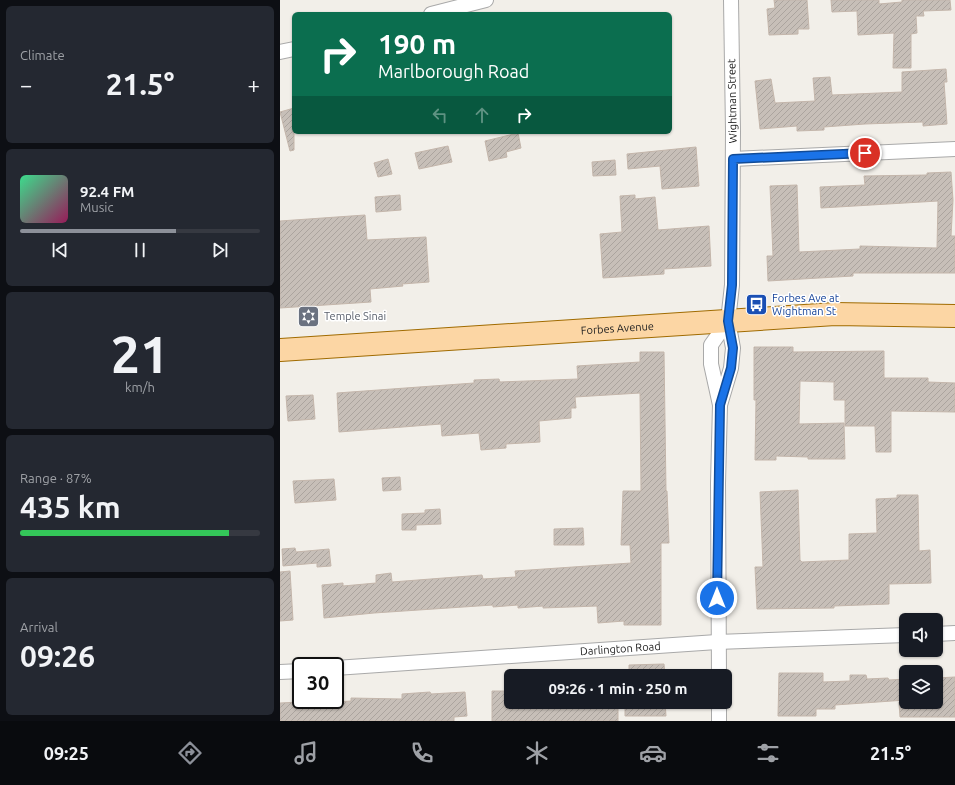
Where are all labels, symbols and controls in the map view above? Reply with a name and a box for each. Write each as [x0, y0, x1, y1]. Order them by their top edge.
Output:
icon: right [312, 28, 364, 80]
text: 190 m [378, 28, 456, 59]
text: Climate [20, 48, 65, 62]
street label: Wightman Street [725, 58, 739, 143]
text: Marlborough Road [378, 61, 529, 81]
text: 21.5° [106, 67, 174, 101]
text: − [20, 72, 32, 97]
text: + [248, 72, 260, 97]
icon: left [429, 104, 451, 126]
icon: ahead [471, 104, 493, 126]
icon: right [513, 104, 535, 126]
pin [848, 136, 882, 170]
icon: arrive [854, 142, 876, 164]
text: 92.4 FM [80, 183, 134, 200]
text: Music [80, 200, 114, 214]
icon: previous [49, 239, 71, 261]
icon: pause [129, 239, 151, 261]
icon: next [209, 239, 231, 261]
bus stop icon: Forbes Ave at Wightman St [743, 291, 769, 317]
place label: Forbes Ave at Wightman St [772, 292, 840, 317]
synagogue icon: Temple Sinai [295, 303, 321, 329]
place label: Temple Sinai [324, 310, 386, 322]
street label: Forbes Avenue [580, 320, 654, 336]
text: 21 [111, 325, 169, 383]
text: km/h [125, 380, 155, 394]
text: Range · 87% [20, 471, 92, 485]
text: 435 km [20, 490, 121, 524]
position arrow [696, 577, 738, 619]
map controls [899, 613, 943, 709]
button: sound [899, 613, 943, 657]
text: Arrival [20, 620, 58, 634]
text: 09:26 [20, 639, 95, 673]
street label: Darlington Road [580, 640, 661, 657]
speed limit sign: 30 [292, 657, 344, 709]
button: layers [899, 665, 943, 709]
text: 09:26 · 1 min · 250 m [549, 680, 687, 697]
icon: directions [176, 739, 204, 767]
icon: music [292, 739, 320, 767]
icon: phone [408, 739, 436, 767]
icon: climate [523, 739, 551, 767]
icon: car [639, 739, 667, 767]
icon: filters [754, 739, 782, 767]
text: 09:25 [44, 743, 89, 763]
text: 21.5° [870, 743, 911, 763]

